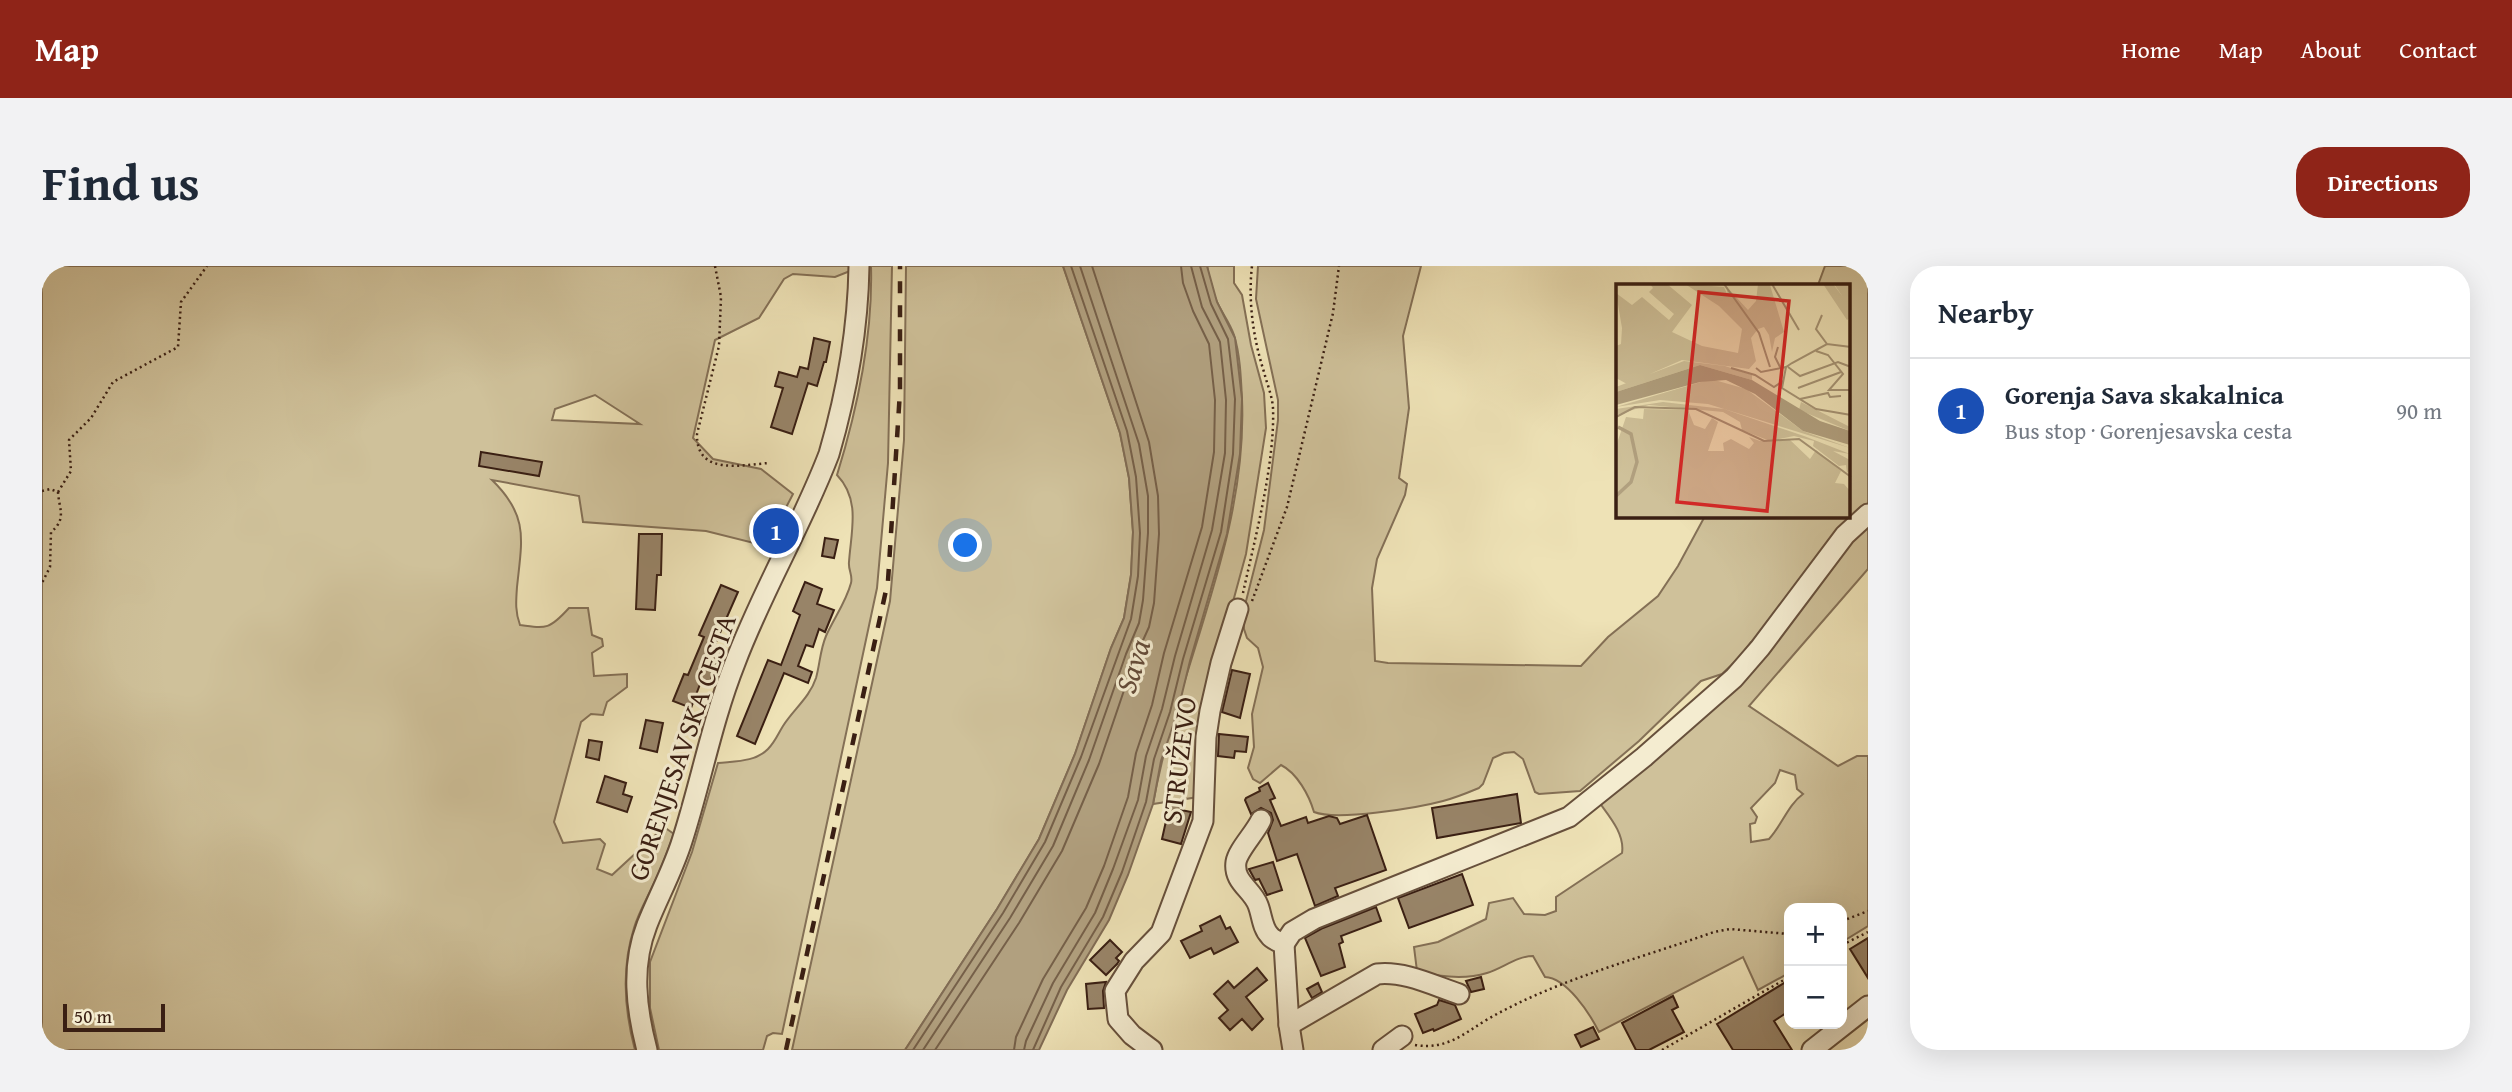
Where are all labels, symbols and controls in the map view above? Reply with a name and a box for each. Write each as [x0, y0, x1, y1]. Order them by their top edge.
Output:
text: Map [35, 25, 99, 73]
text: Home [2122, 32, 2181, 67]
text: Map [2219, 32, 2263, 67]
text: About [2301, 32, 2361, 67]
text: Contact [2399, 32, 2477, 67]
text: Find us [42, 146, 200, 218]
button: Directions [2296, 147, 2470, 218]
inset map [1616, 284, 1850, 518]
text: Nearby [1938, 290, 2034, 334]
text: Gorenja Sava skakalnica [2005, 375, 2284, 414]
text: 1 [1955, 394, 1967, 427]
text: 90 m [2396, 394, 2442, 427]
text: Bus stop · Gorenjesavska cesta [2005, 414, 2292, 447]
pin: 1 [753, 505, 799, 557]
your location [948, 528, 982, 562]
street label: GORENJESAVSKA CESTA [616, 608, 746, 886]
water label: Sava [1103, 633, 1161, 698]
street label: STRUŽEVO [1150, 694, 1206, 826]
map controls [1784, 903, 1847, 1029]
button: + [1784, 903, 1847, 966]
button: − [1784, 966, 1847, 1029]
scale bar [63, 1001, 164, 1033]
text: 50 m [74, 1002, 112, 1030]

